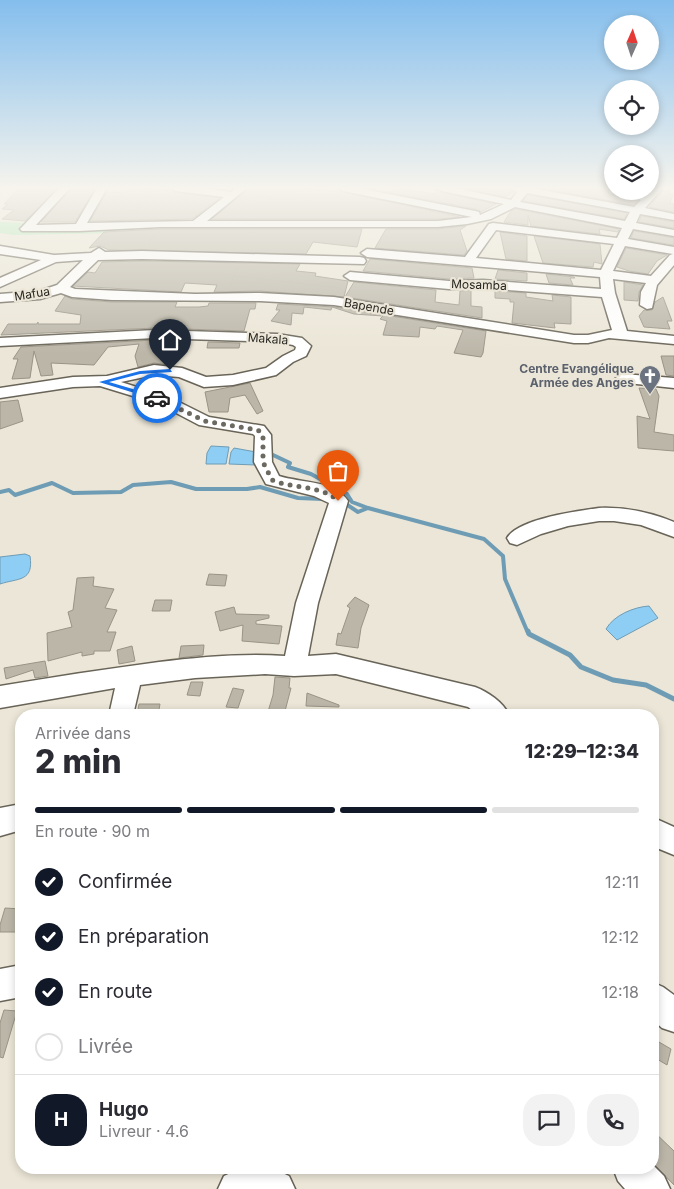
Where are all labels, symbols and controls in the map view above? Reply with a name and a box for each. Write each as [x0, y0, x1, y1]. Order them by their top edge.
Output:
north arrow [604, 15, 659, 70]
map controls [604, 15, 659, 200]
button: locate [604, 80, 659, 135]
button: layers [604, 145, 659, 200]
street label: Mosamba [451, 276, 507, 293]
street label: Mafua [13, 283, 51, 304]
street label: Bapende [343, 295, 395, 318]
pin [149, 319, 191, 370]
icon: home [156, 326, 184, 354]
street label: Makala [247, 330, 289, 347]
place label: Centre Evangélique Armée des Anges [519, 361, 634, 390]
church icon: Centre Evangélique Armée des Anges [638, 364, 662, 395]
courier [132, 373, 182, 423]
icon: car [143, 384, 171, 412]
pin [317, 450, 359, 501]
icon: bag [324, 457, 352, 485]
text: Arrivée dans [35, 723, 131, 743]
text: 12:29–12:34 [525, 740, 639, 763]
text: 2 min [35, 742, 121, 781]
text: En route · 90 m [35, 821, 150, 841]
icon: check [35, 868, 63, 896]
text: Confirmée [78, 870, 172, 893]
text: 12:11 [605, 872, 639, 892]
icon: check [35, 923, 63, 951]
text: En préparation [78, 925, 209, 948]
text: 12:12 [602, 927, 639, 947]
icon: check [35, 978, 63, 1006]
text: En route [78, 980, 153, 1003]
text: 12:18 [602, 982, 639, 1002]
text: Livrée [78, 1035, 133, 1058]
button: chat [523, 1094, 575, 1146]
button: phone [587, 1094, 639, 1146]
text: Hugo [99, 1098, 149, 1121]
text: H [54, 1108, 68, 1131]
text: Livreur · 4.6 [99, 1121, 189, 1141]

